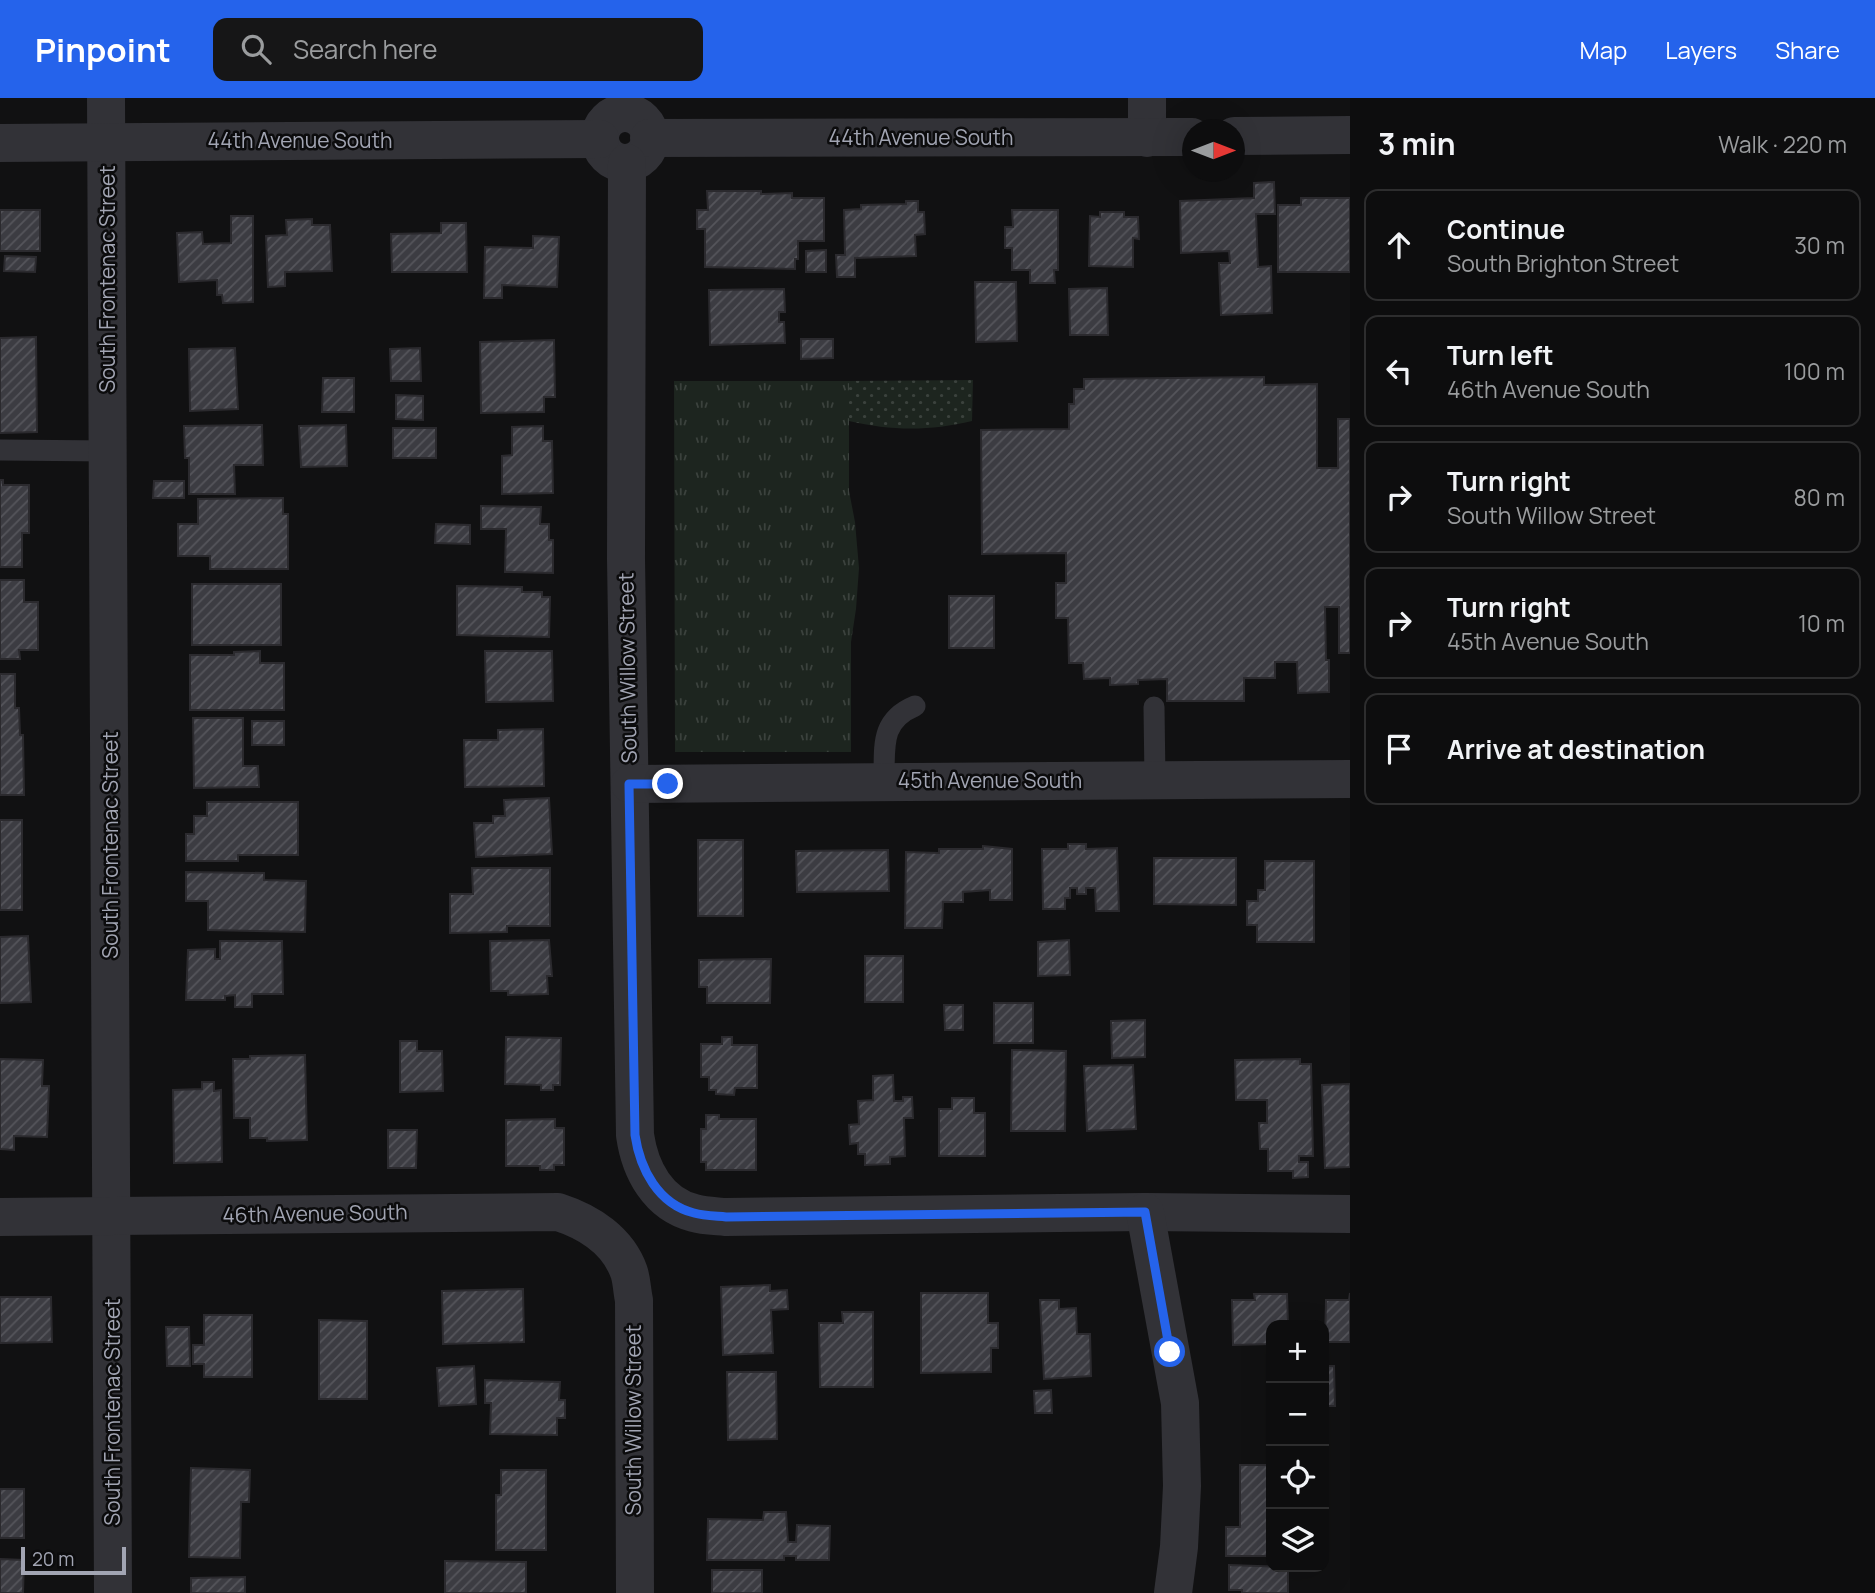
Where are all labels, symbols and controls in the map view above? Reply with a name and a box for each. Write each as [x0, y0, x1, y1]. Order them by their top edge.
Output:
search box [213, 18, 703, 81]
text: Pinpoint [35, 27, 171, 72]
icon: search [237, 30, 275, 68]
text: Search here [293, 31, 437, 67]
text: Map [1580, 33, 1627, 66]
text: Layers [1665, 33, 1737, 66]
text: Share [1775, 33, 1840, 66]
north arrow [1182, 119, 1245, 182]
street label: 44th Avenue South [829, 123, 1013, 151]
text: 3 min [1378, 123, 1456, 164]
street label: 44th Avenue South [208, 126, 392, 154]
text: Walk · 220 m [1718, 128, 1847, 160]
street label: South Frontenac Street [93, 165, 121, 393]
text: Continue [1447, 211, 1565, 247]
icon: ahead [1380, 226, 1418, 264]
text: 30 m [1794, 229, 1845, 261]
text: South Brighton Street [1447, 247, 1679, 279]
text: Turn left [1447, 337, 1554, 373]
icon: left [1380, 352, 1418, 390]
text: 100 m [1784, 355, 1845, 387]
text: 46th Avenue South [1447, 373, 1650, 405]
text: Turn right [1447, 463, 1571, 499]
icon: right [1380, 478, 1418, 516]
text: 80 m [1794, 481, 1845, 513]
text: South Willow Street [1447, 499, 1656, 531]
street label: South Willow Street [611, 572, 643, 764]
text: Turn right [1447, 589, 1571, 625]
icon: right [1380, 604, 1418, 642]
text: 10 m [1798, 607, 1845, 639]
text: 45th Avenue South [1447, 625, 1649, 657]
icon: arrive [1380, 730, 1418, 768]
street label: South Frontenac Street [96, 731, 124, 959]
text: Arrive at destination [1447, 731, 1705, 767]
street label: 45th Avenue South [898, 766, 1082, 794]
route end [652, 768, 683, 799]
street label: 46th Avenue South [222, 1197, 408, 1229]
street label: South Frontenac Street [98, 1298, 126, 1526]
map controls [1266, 1320, 1329, 1572]
button: + [1266, 1320, 1329, 1383]
street label: South Willow Street [619, 1325, 647, 1515]
route start [1154, 1336, 1185, 1367]
button: − [1266, 1383, 1329, 1446]
button: locate [1266, 1446, 1329, 1509]
button: layers [1266, 1509, 1329, 1572]
scale bar [21, 1544, 126, 1576]
text: 20 m [32, 1546, 74, 1572]

